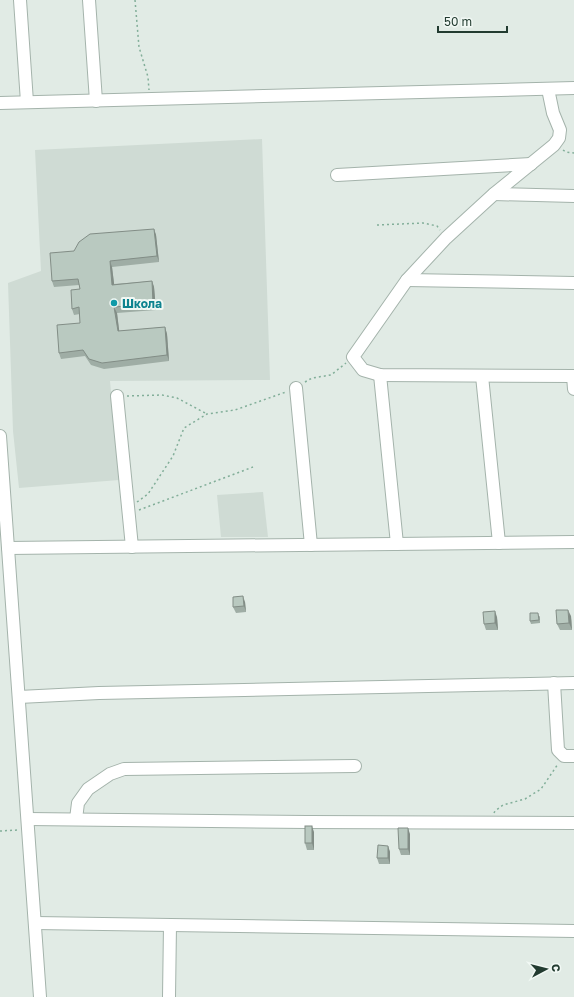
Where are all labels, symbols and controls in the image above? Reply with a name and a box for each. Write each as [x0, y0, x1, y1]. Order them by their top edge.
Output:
scale bar [438, 8, 507, 34]
text: 50 m [444, 14, 472, 29]
place label: Школа [122, 296, 162, 311]
marker: Школа [109, 298, 119, 308]
north arrow [526, 949, 566, 989]
text: С [549, 963, 563, 973]

